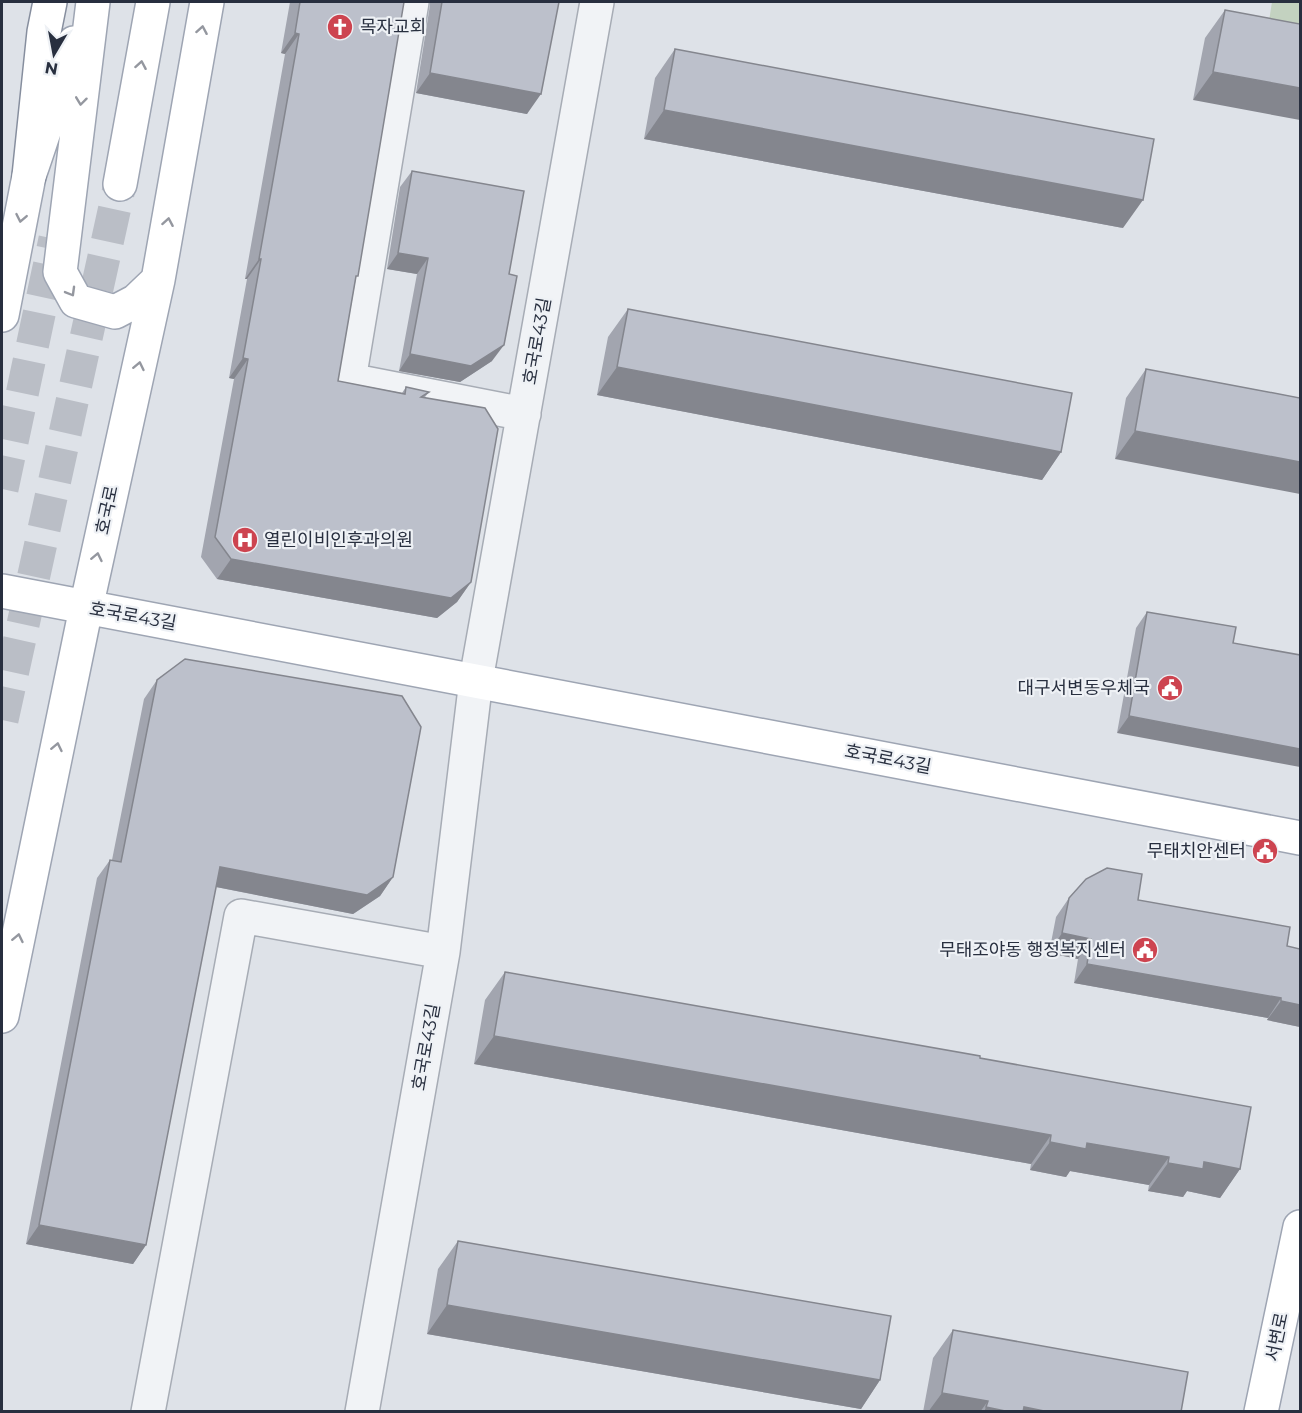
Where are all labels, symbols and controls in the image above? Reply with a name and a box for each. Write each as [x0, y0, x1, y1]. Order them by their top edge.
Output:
church icon: 목자교회 [325, 12, 355, 42]
place label: 목자교회 [360, 16, 426, 38]
north arrow [24, 24, 84, 84]
one-way arrow [195, 25, 207, 35]
text: N [43, 58, 60, 79]
one-way arrow [134, 60, 147, 70]
one-way arrow [75, 97, 87, 106]
one-way arrow [15, 212, 28, 222]
one-way arrow [161, 217, 174, 227]
one-way arrow [64, 286, 76, 296]
street label: 호국로43길 [519, 296, 555, 386]
one-way arrow [132, 362, 145, 372]
street label: 호국로 [91, 483, 123, 537]
hospital icon: 열린이비인후과의원 [230, 525, 260, 555]
place label: 열린이비인후과의원 [264, 529, 413, 551]
one-way arrow [90, 552, 103, 562]
street label: 호국로43길 [88, 598, 178, 634]
public building icon: 대구서변동우체국 [1155, 673, 1185, 703]
place label: 대구서변동우체국 [1018, 677, 1150, 699]
street label: 호국로43길 [843, 740, 933, 778]
one-way arrow [50, 743, 63, 753]
public building icon: 무태치안센터 [1250, 836, 1280, 866]
place label: 무태치안센터 [1147, 840, 1246, 862]
one-way arrow [10, 934, 23, 944]
public building icon: 무태조야동 행정복지센터 [1130, 935, 1160, 965]
place label: 무태조야동 행정복지센터 [939, 939, 1126, 961]
street label: 호국로43길 [408, 1002, 444, 1092]
street label: 서변로 [1261, 1310, 1293, 1364]

